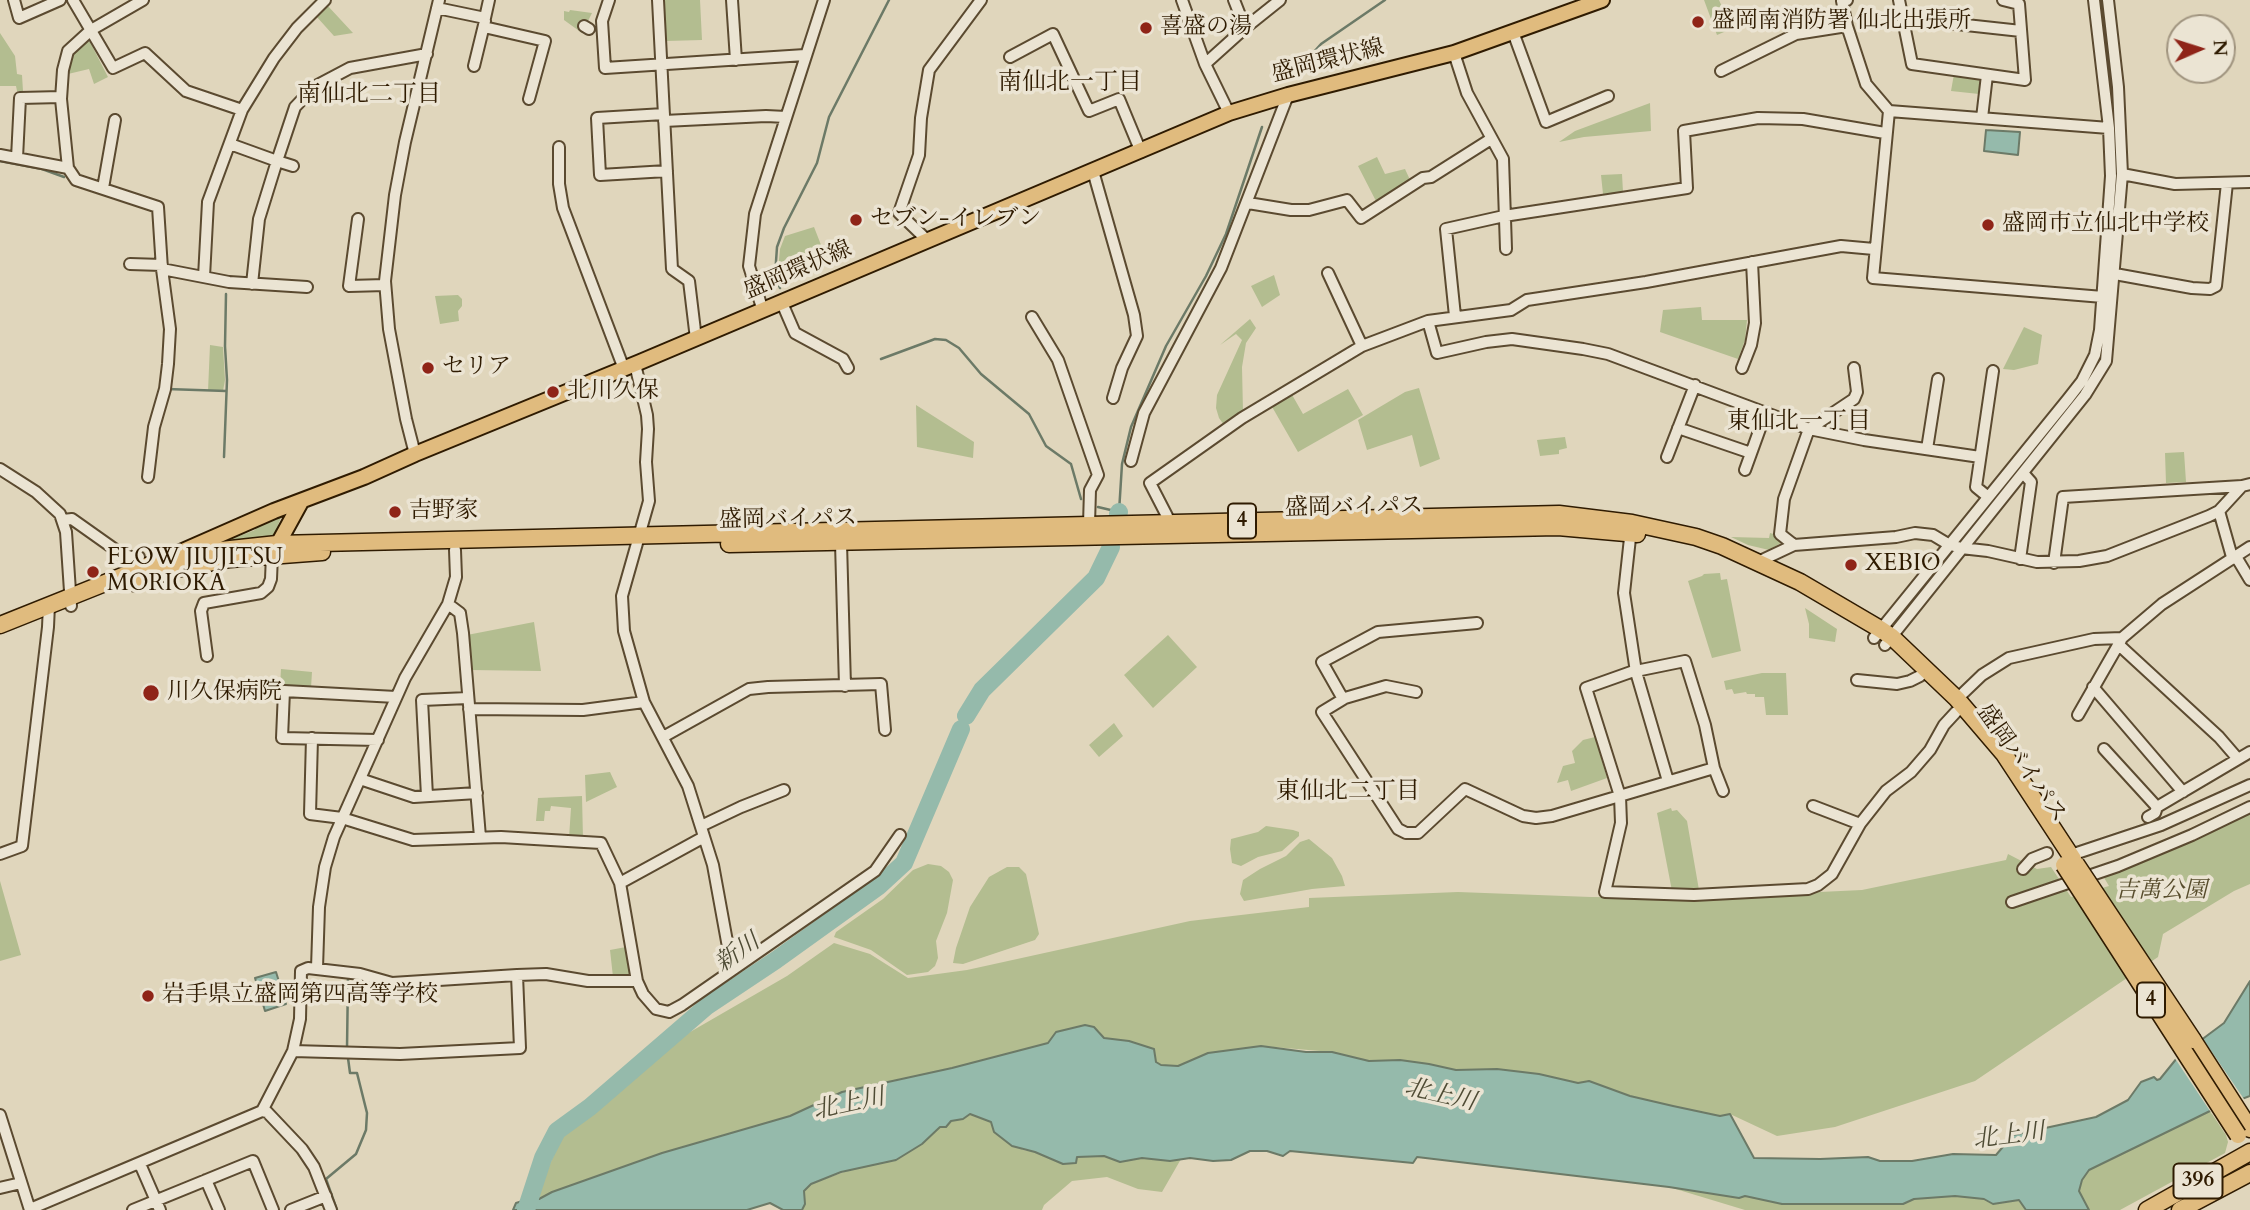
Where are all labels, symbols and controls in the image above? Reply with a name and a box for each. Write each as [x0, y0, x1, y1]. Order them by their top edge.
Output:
place label: 盛岡南消防署 仙北出張所 [1712, 8, 1971, 36]
place label: 喜盛の湯 [1160, 14, 1252, 42]
marker: 盛岡南消防署 仙北出張所 [1690, 14, 1706, 30]
north arrow [2166, 14, 2236, 84]
marker: 喜盛の湯 [1138, 20, 1154, 36]
street label: 盛岡環状線 [1269, 35, 1387, 89]
text: N [2207, 39, 2233, 57]
district label: 南仙北一丁目 [998, 69, 1142, 97]
district label: 南仙北二丁目 [297, 81, 441, 109]
place label: セブン-イレブン [870, 206, 1041, 234]
place label: 盛岡市立仙北中学校 [2002, 211, 2209, 239]
marker: セブン-イレブン [848, 212, 864, 228]
marker: 盛岡市立仙北中学校 [1980, 217, 1996, 233]
street label: 盛岡環状線 [740, 236, 856, 306]
place label: セリア [442, 354, 511, 382]
marker: セリア [420, 360, 436, 376]
place label: 北川久保 [567, 378, 659, 406]
marker: 北川久保 [545, 384, 561, 400]
district label: 東仙北一丁目 [1727, 408, 1871, 436]
street label: 盛岡バイパス [1285, 493, 1423, 523]
place label: 吉野家 [409, 498, 478, 526]
marker: 吉野家 [387, 504, 403, 520]
road number: 4 [1228, 504, 1256, 538]
street label: 盛岡バイパス [719, 505, 857, 535]
place label: FLOW JIUJITSU MORIOKA [107, 545, 283, 599]
place label: XEBIO [1865, 551, 1941, 579]
marker: XEBIO [1843, 557, 1859, 573]
marker: FLOW JIUJITSU MORIOKA [85, 564, 101, 580]
place label: 川久保病院 [167, 679, 282, 707]
marker: 川久保病院 [141, 683, 161, 703]
street label: 盛岡バイパス [1970, 700, 2072, 828]
district label: 東仙北二丁目 [1276, 778, 1420, 806]
park label: 吉萬公園 [2115, 878, 2207, 906]
water label: 新川 [710, 928, 766, 980]
place label: 岩手県立盛岡第四高等学校 [162, 982, 438, 1010]
road number: 4 [2137, 982, 2165, 1018]
marker: 岩手県立盛岡第四高等学校 [140, 988, 156, 1004]
water label: 北上川 [1402, 1074, 1478, 1118]
water label: 北上川 [811, 1083, 887, 1127]
water label: 北上川 [1972, 1118, 2046, 1156]
road number: 396 [2174, 1164, 2222, 1198]

